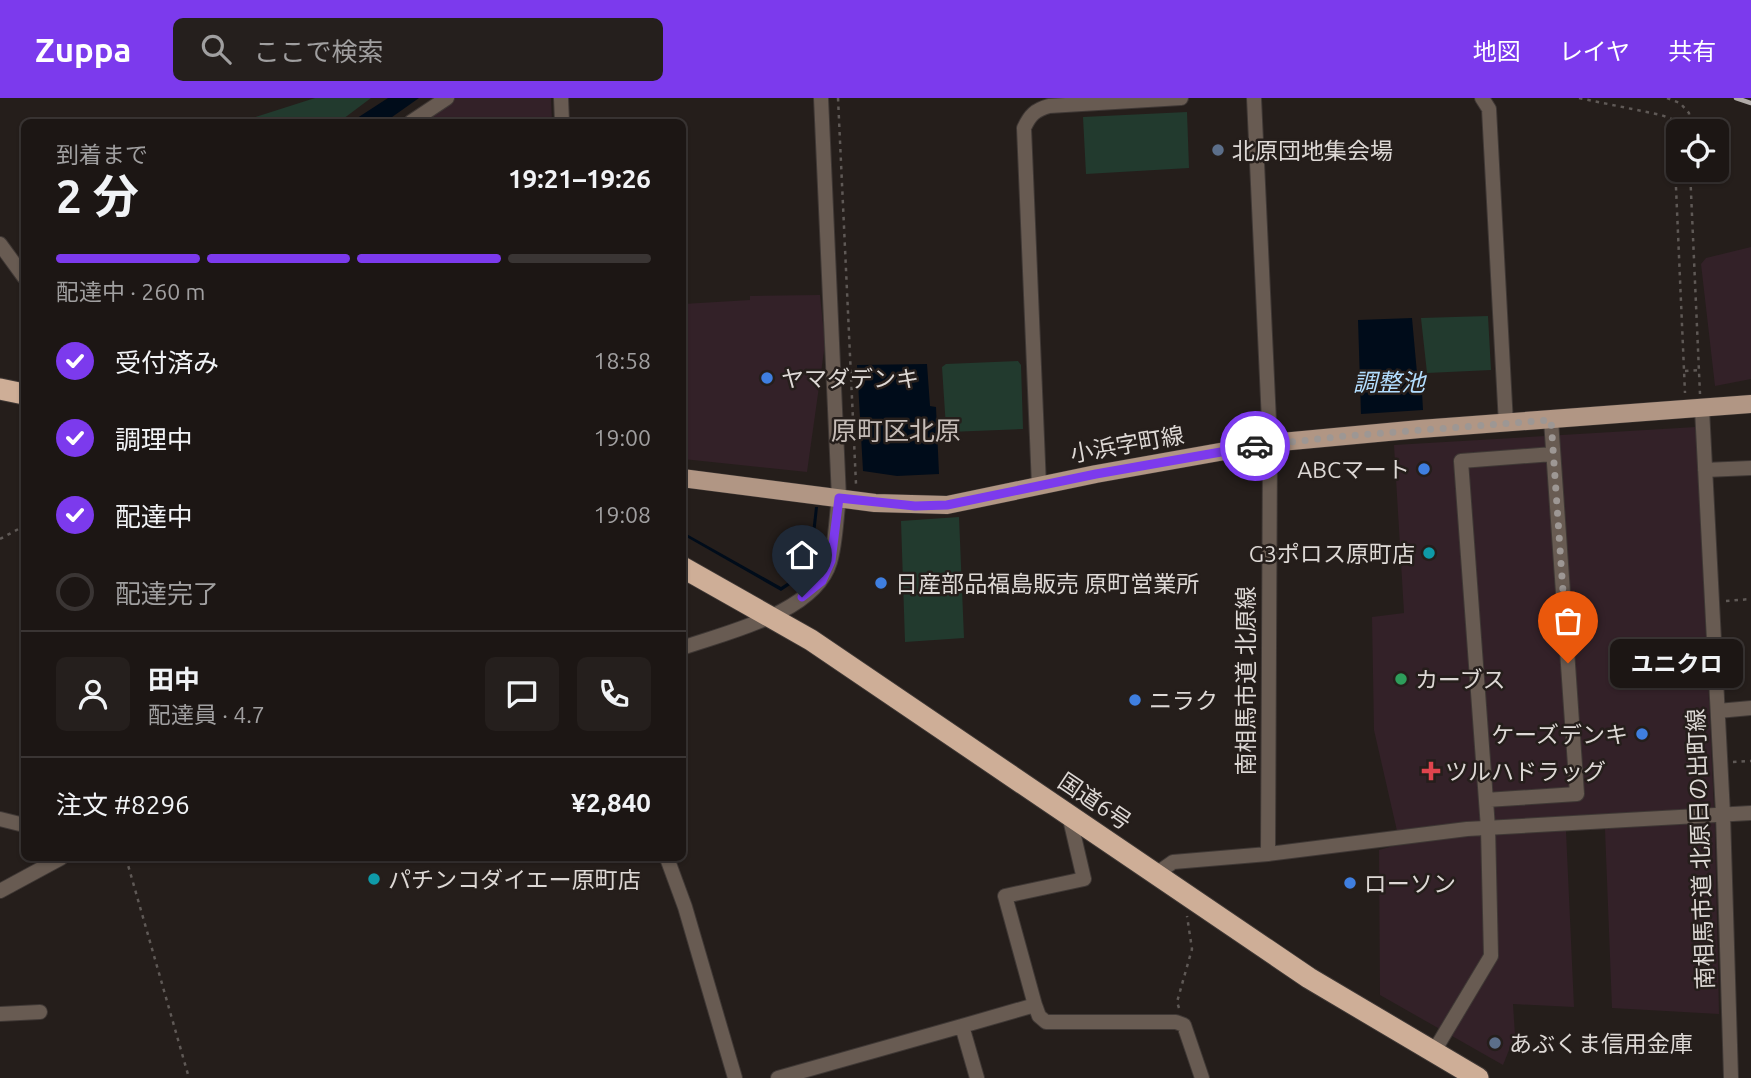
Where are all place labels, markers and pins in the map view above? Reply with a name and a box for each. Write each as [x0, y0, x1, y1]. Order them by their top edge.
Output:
place label: 北原団地集会場 [1232, 138, 1393, 163]
marker: 北原団地集会場 [1210, 142, 1226, 158]
place label: ヤマダデンキ [781, 366, 919, 391]
marker: ヤマダデンキ [759, 370, 775, 386]
place label: ABCマート [1297, 457, 1410, 482]
marker: ABCマート [1416, 461, 1432, 477]
pin [772, 525, 832, 597]
place label: G3ポロス原町店 [1249, 541, 1415, 566]
marker: G3ポロス原町店 [1421, 545, 1437, 561]
place label: 日産部品福島販売 原町営業所 [895, 571, 1199, 596]
marker: 日産部品福島販売 原町営業所 [873, 575, 889, 591]
pin [1538, 591, 1598, 663]
callout: ユニクロ [1610, 638, 1743, 688]
place label: カーブス [1415, 667, 1506, 692]
marker: カーブス [1393, 671, 1409, 687]
place label: ニラク [1149, 688, 1218, 713]
marker: ニラク [1127, 692, 1143, 708]
place label: ケーズデンキ [1491, 722, 1628, 747]
marker: ケーズデンキ [1634, 726, 1650, 742]
place label: ツルハドラッグ [1445, 759, 1606, 784]
marker: ツルハドラッグ [1423, 763, 1439, 779]
place label: パチンコダイエー原町店 [388, 867, 641, 892]
marker: パチンコダイエー原町店 [366, 871, 382, 887]
place label: ローソン [1364, 871, 1456, 896]
marker: ローソン [1342, 875, 1358, 891]
place label: あぶくま信用金庫 [1509, 1031, 1693, 1056]
marker: あぶくま信用金庫 [1487, 1035, 1503, 1051]

